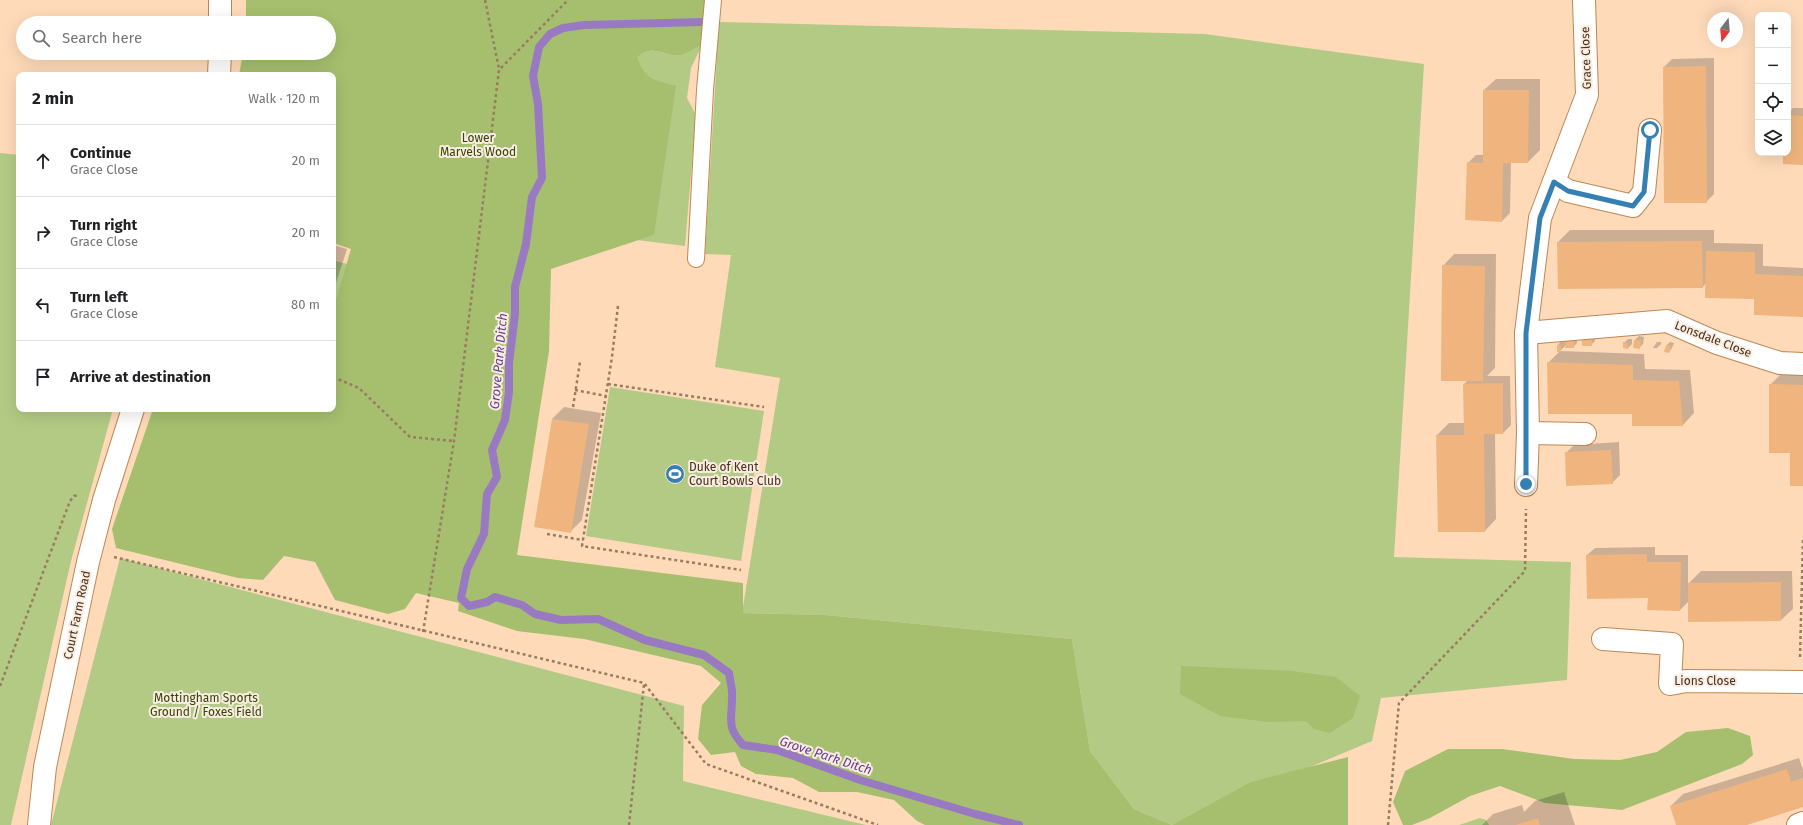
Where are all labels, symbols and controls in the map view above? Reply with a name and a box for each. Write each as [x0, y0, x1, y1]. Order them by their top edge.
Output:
north arrow [1707, 12, 1743, 48]
map controls [1755, 12, 1791, 156]
button: + [1755, 12, 1791, 48]
search box [16, 16, 336, 60]
street label: Grace Close [1578, 26, 1594, 90]
icon: search [30, 27, 52, 49]
text: Search here [62, 29, 142, 47]
button: − [1755, 48, 1791, 84]
button: locate [1755, 84, 1791, 120]
text: 2 min [32, 88, 74, 109]
text: Walk · 120 m [248, 91, 320, 106]
button: layers [1755, 120, 1791, 156]
route start [1641, 121, 1659, 139]
park label: Lower Marvels Wood [440, 131, 516, 159]
text: Continue [70, 144, 131, 162]
icon: ahead [32, 150, 54, 172]
text: 20 m [292, 153, 320, 168]
text: Grace Close [70, 162, 138, 177]
text: Turn right [70, 216, 137, 234]
icon: right [32, 222, 54, 244]
text: 20 m [292, 225, 320, 240]
text: Grace Close [70, 234, 138, 249]
text: Turn left [70, 288, 128, 306]
icon: left [32, 294, 54, 316]
text: 80 m [291, 297, 320, 312]
text: Grace Close [70, 306, 138, 321]
water label: Grove Park Ditch [487, 312, 510, 410]
street label: Lonsdale Close [1673, 318, 1753, 360]
icon: arrive [32, 366, 54, 388]
text: Arrive at destination [70, 368, 211, 386]
place label: Duke of Kent Court Bowls Club [689, 460, 781, 488]
sports icon: Duke of Kent Court Bowls Club [664, 463, 686, 485]
route end [1517, 475, 1535, 493]
street label: Court Farm Road [61, 569, 93, 661]
street label: Lions Close [1674, 674, 1736, 688]
park label: Mottingham Sports Ground / Foxes Field [150, 691, 262, 719]
water label: Grove Park Ditch [778, 733, 874, 777]

